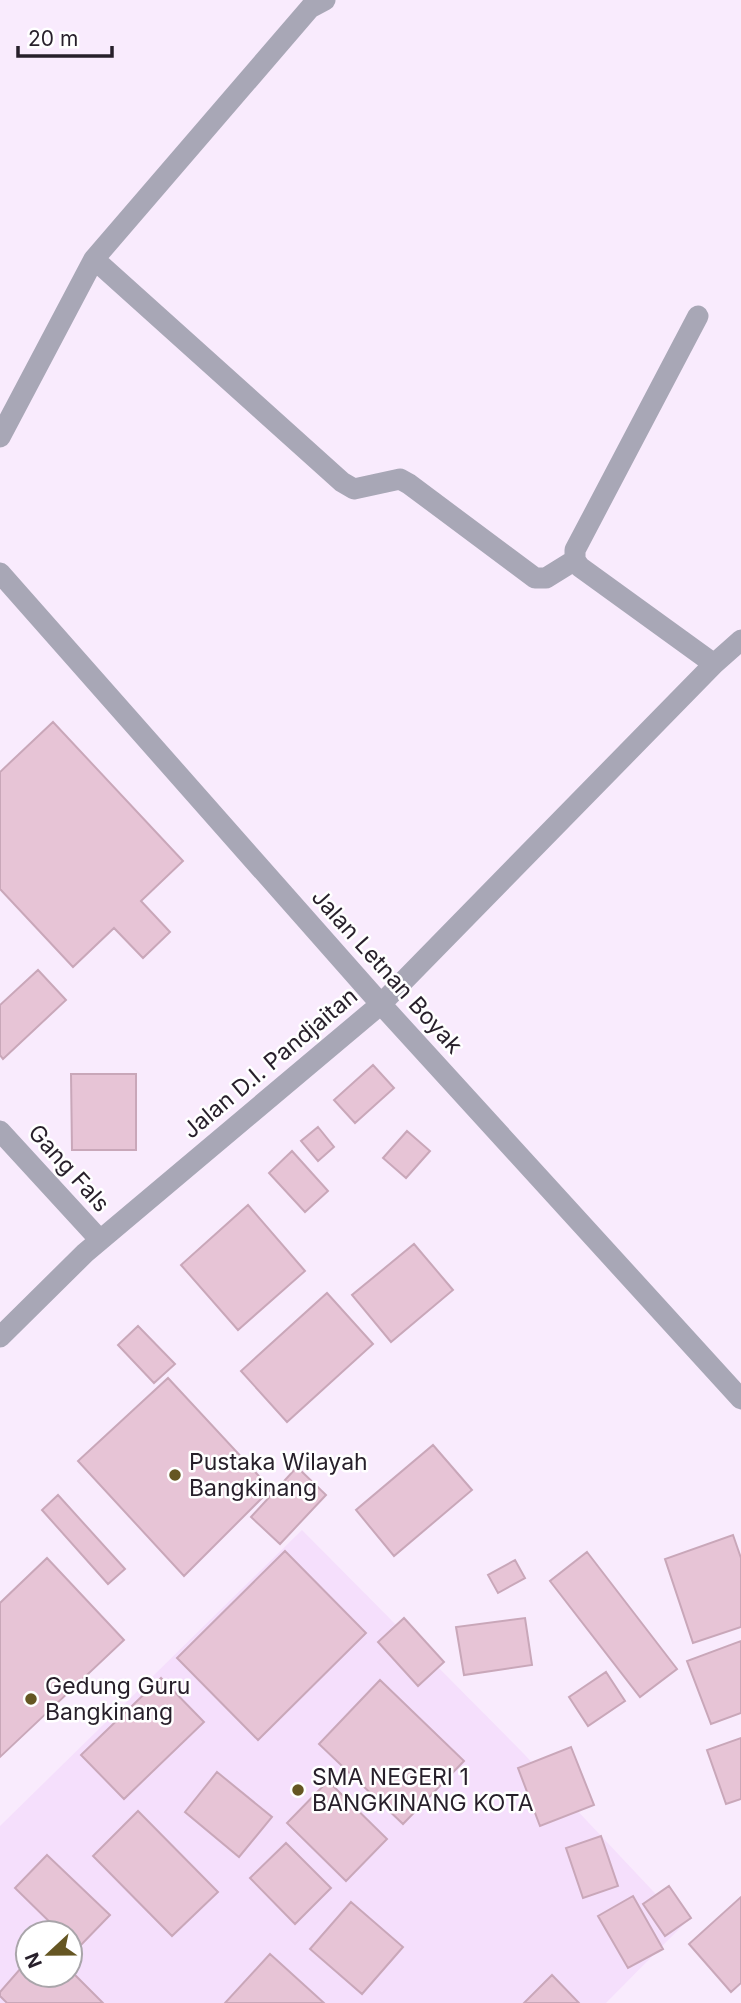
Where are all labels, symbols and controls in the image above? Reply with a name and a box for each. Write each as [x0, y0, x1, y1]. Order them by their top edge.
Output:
scale bar [18, 14, 112, 58]
text: 20 m [28, 26, 78, 51]
street label: Jalan Letnan Boyak [306, 883, 469, 1059]
street label: Jalan D.I. Pandjaitan [177, 982, 363, 1144]
street label: Gang Fals [22, 1119, 116, 1217]
place label: Pustaka Wilayah Bangkinang [189, 1448, 368, 1502]
marker: Pustaka Wilayah Bangkinang [167, 1467, 183, 1483]
place label: Gedung Guru Bangkinang [45, 1672, 190, 1726]
marker: Gedung Guru Bangkinang [23, 1691, 39, 1707]
place label: SMA NEGERI 1 BANGKINANG KOTA [312, 1763, 534, 1817]
marker: SMA NEGERI 1 BANGKINANG KOTA [290, 1782, 306, 1798]
north arrow [14, 1919, 84, 1989]
text: N [20, 1949, 47, 1971]

